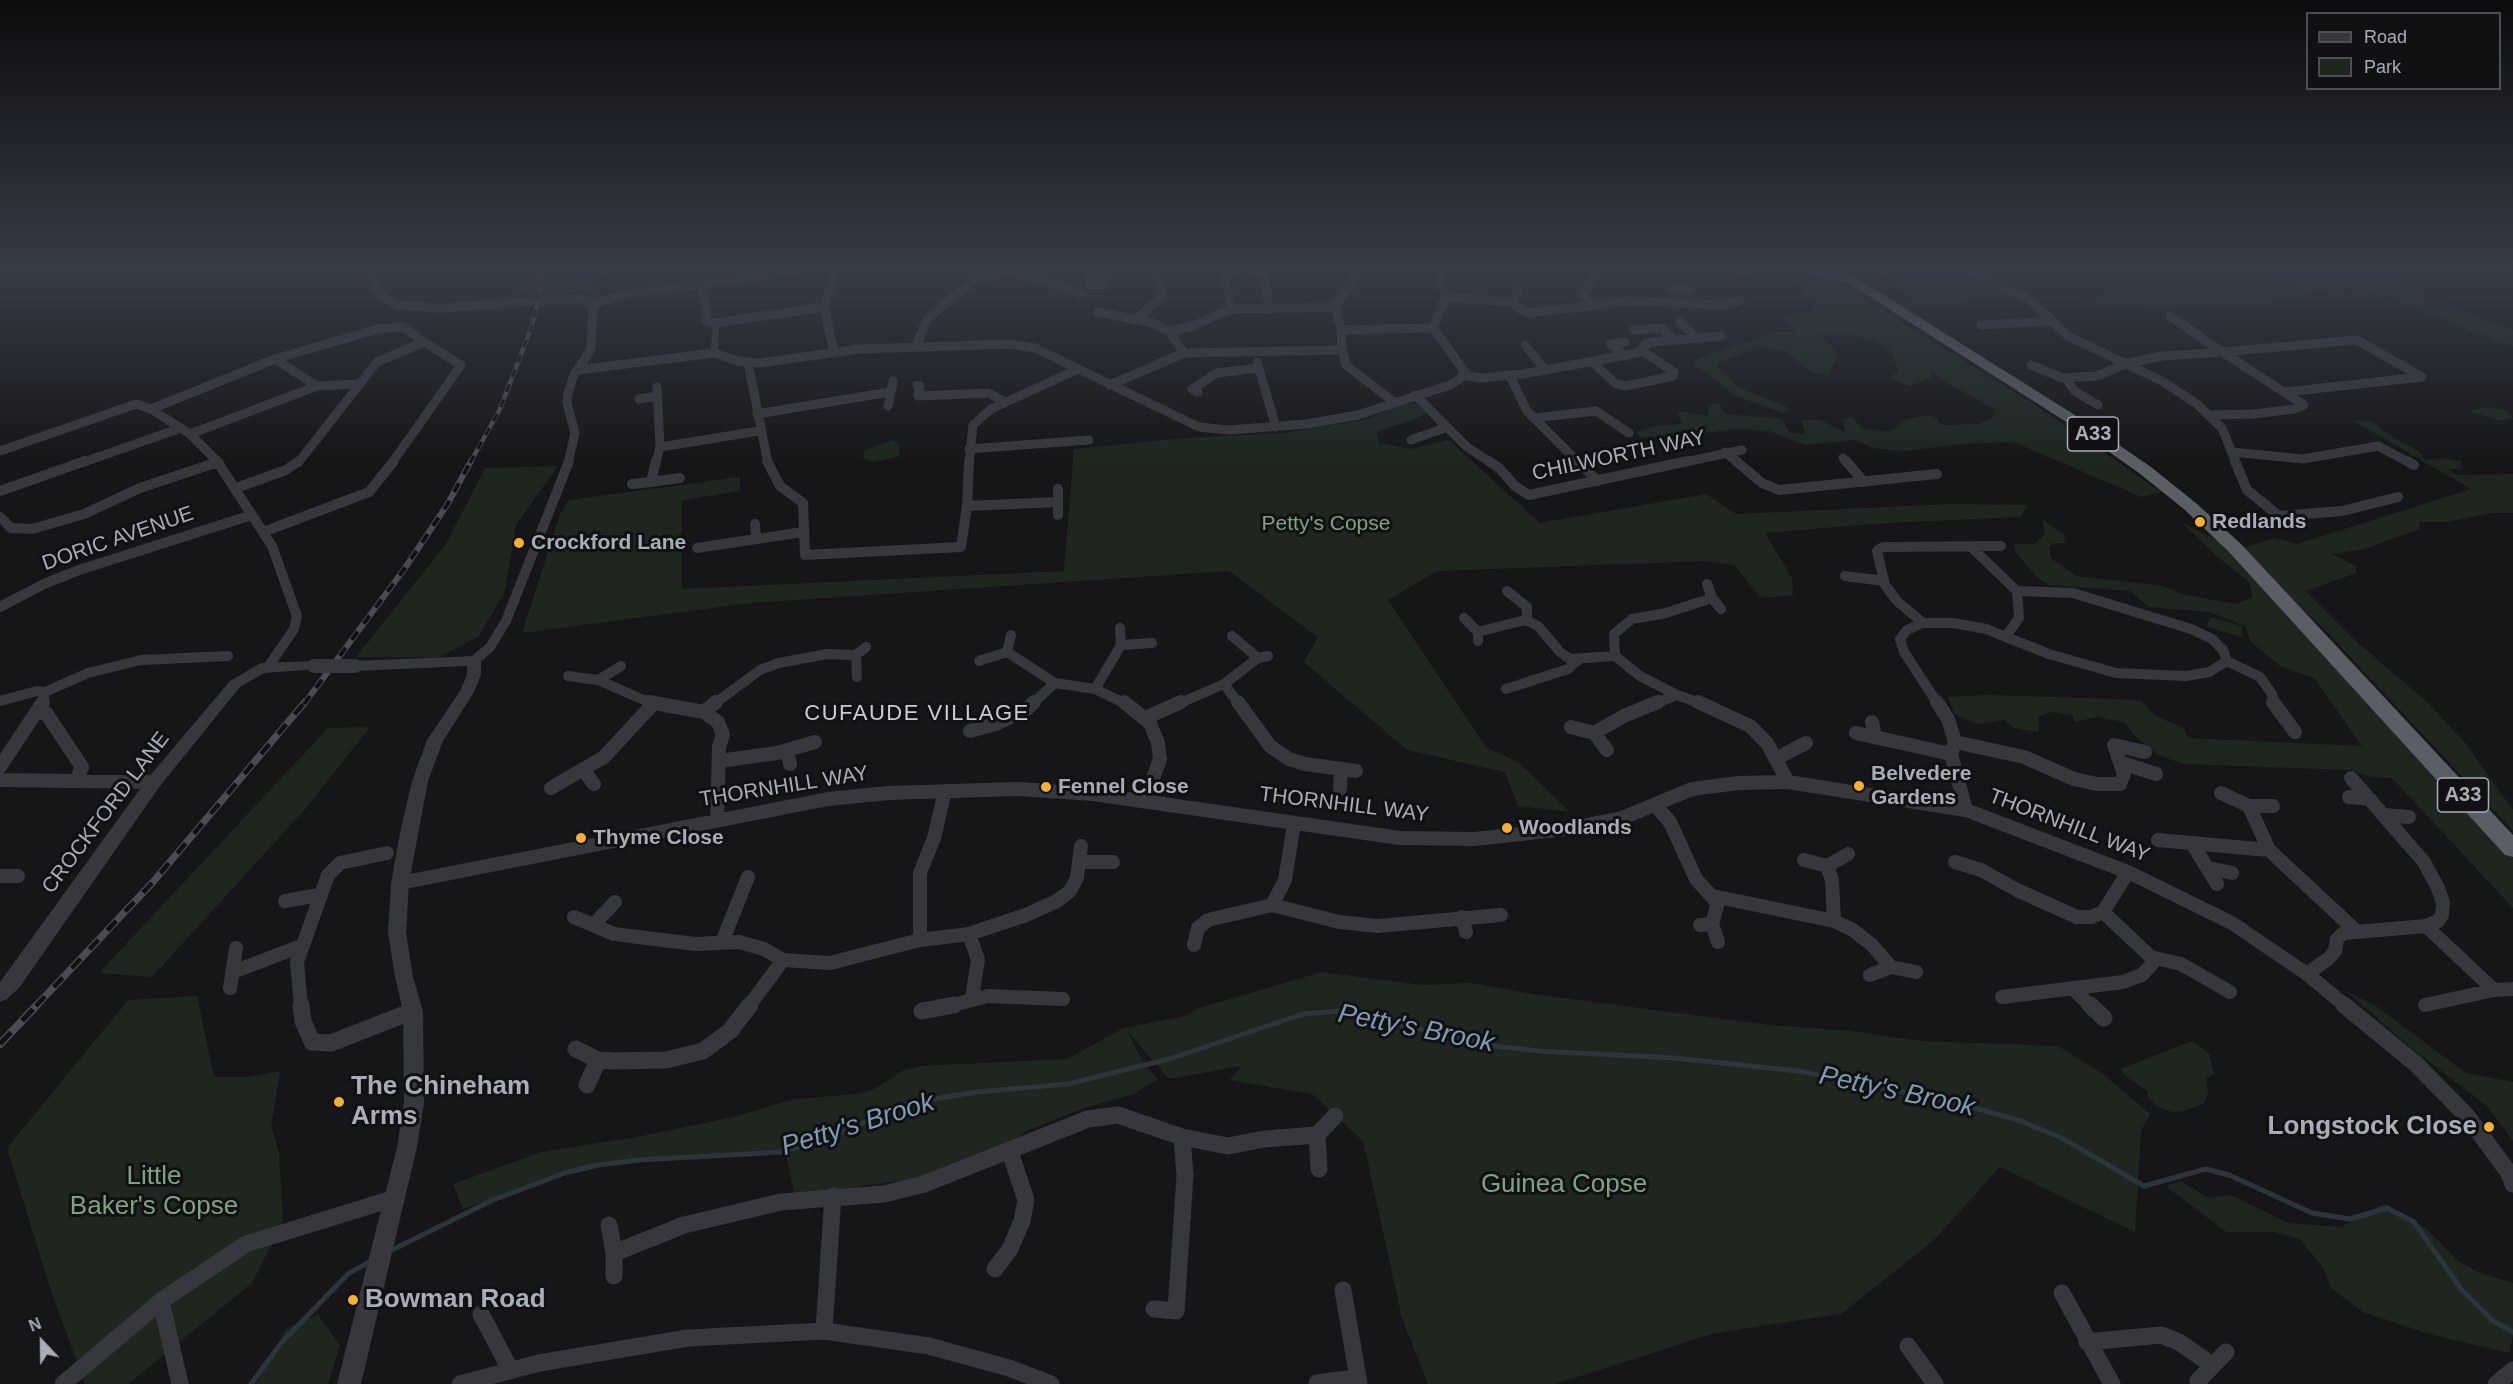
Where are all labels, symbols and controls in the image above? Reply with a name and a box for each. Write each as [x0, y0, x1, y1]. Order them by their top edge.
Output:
legend [2306, 12, 2501, 90]
text: Road [2364, 27, 2407, 47]
text: Park [2364, 57, 2401, 77]
road number: A33 [2068, 417, 2118, 451]
street label: CHILWORTH WAY [1530, 425, 1708, 487]
street label: DORIC AVENUE [39, 501, 197, 577]
place label: Redlands [2212, 509, 2307, 535]
park label: Petty's Copse [1262, 511, 1390, 537]
marker: Redlands [2193, 515, 2207, 529]
place label: Crockford Lane [531, 530, 686, 556]
marker: Crockford Lane [512, 536, 526, 550]
district label: CUFAUDE VILLAGE [804, 701, 1030, 727]
street label: CROCKFORD LANE [37, 727, 175, 899]
street label: THORNHILL WAY [698, 761, 870, 813]
place label: Belvedere Gardens [1871, 761, 1971, 811]
place label: Fennel Close [1058, 774, 1189, 800]
road number: A33 [2438, 778, 2488, 812]
marker: Belvedere Gardens [1852, 779, 1866, 793]
marker: Fennel Close [1039, 780, 1053, 794]
street label: THORNHILL WAY [1258, 782, 1430, 828]
street label: THORNHILL WAY [1985, 784, 2153, 868]
place label: Woodlands [1519, 815, 1632, 841]
marker: Woodlands [1500, 821, 1514, 835]
place label: Thyme Close [593, 825, 724, 851]
marker: Thyme Close [574, 831, 588, 845]
water label: Petty's Brook [1335, 998, 1497, 1060]
water label: Petty's Brook [1816, 1060, 1978, 1124]
place label: The Chineham Arms [351, 1071, 530, 1132]
water label: Petty's Brook [778, 1086, 938, 1164]
marker: The Chineham Arms [332, 1095, 346, 1109]
place label: Longstock Close [2268, 1111, 2477, 1143]
marker: Longstock Close [2482, 1120, 2496, 1134]
park label: Little Baker's Copse [70, 1161, 238, 1222]
park label: Guinea Copse [1481, 1169, 1647, 1201]
place label: Bowman Road [365, 1284, 546, 1316]
marker: Bowman Road [346, 1293, 360, 1307]
north arrow [12, 1312, 72, 1372]
text: N [27, 1315, 44, 1335]

